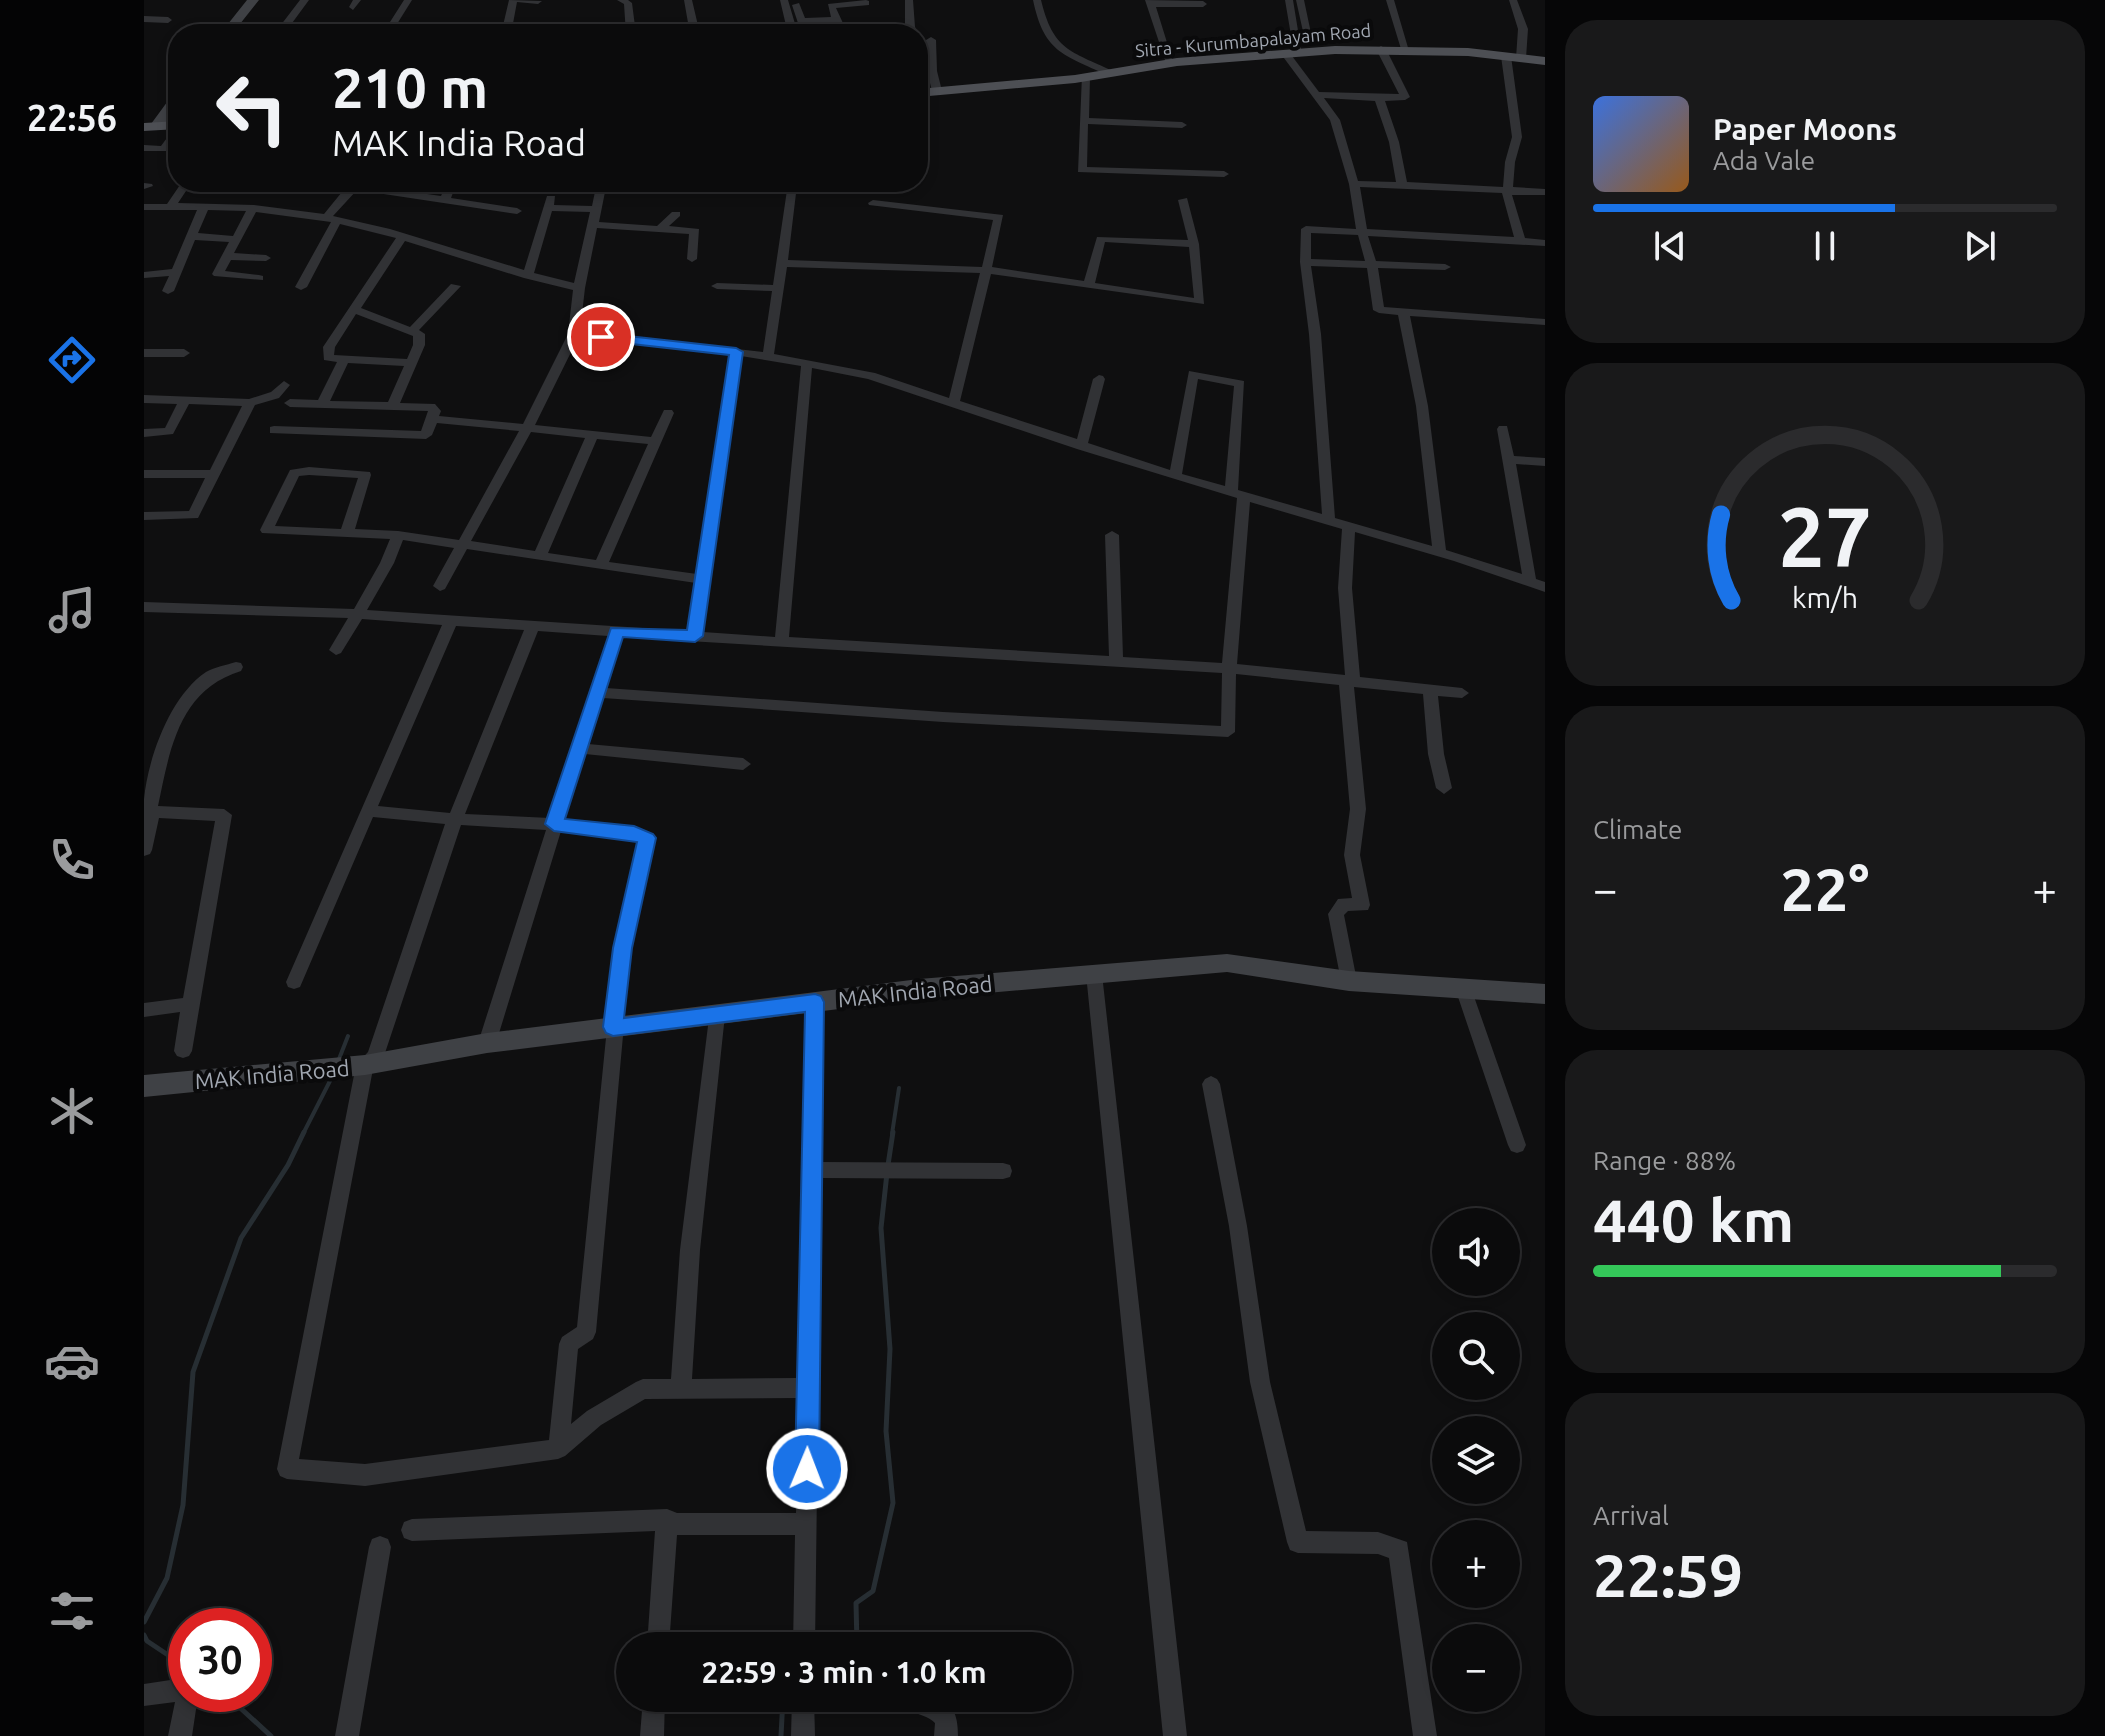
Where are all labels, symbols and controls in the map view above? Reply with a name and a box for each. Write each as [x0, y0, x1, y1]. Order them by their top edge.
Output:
street label: Sitra - Kurumbapalayam Road [1134, 20, 1372, 60]
icon: left [200, 56, 304, 160]
text: 210 m [332, 56, 488, 119]
text: 22:56 [27, 97, 117, 138]
text: Paper Moons [1713, 112, 1897, 146]
text: MAK India Road [332, 122, 586, 163]
text: Ada Vale [1713, 146, 1815, 175]
icon: previous [1648, 224, 1692, 268]
icon: pause [1803, 224, 1847, 268]
icon: next [1958, 224, 2002, 268]
pin [567, 303, 635, 371]
icon: arrive [579, 315, 623, 359]
icon: directions [44, 332, 100, 388]
text: 27 [1778, 488, 1872, 582]
text: km/h [1792, 581, 1858, 613]
icon: music [44, 582, 100, 638]
text: Climate [1593, 815, 1682, 844]
icon: phone [44, 832, 100, 888]
text: 22° [1781, 855, 1869, 922]
text: − [1593, 864, 1618, 913]
text: + [2032, 864, 2057, 913]
street label: MAK India Road [836, 970, 994, 1012]
street label: MAK India Road [194, 1055, 350, 1093]
icon: climate [44, 1083, 100, 1139]
text: Range · 88% [1593, 1146, 1736, 1175]
text: 440 km [1593, 1186, 1794, 1253]
map controls [1432, 1208, 1520, 1712]
button: sound [1432, 1208, 1520, 1296]
button: search [1432, 1312, 1520, 1400]
icon: car [44, 1333, 100, 1389]
button: layers [1432, 1416, 1520, 1504]
position arrow [765, 1427, 849, 1511]
text: Arrival [1593, 1501, 1669, 1530]
button: + [1432, 1520, 1520, 1608]
text: 22:59 [1593, 1541, 1743, 1608]
icon: filters [44, 1583, 100, 1639]
speed limit sign: 30 [168, 1608, 272, 1712]
button: − [1432, 1624, 1520, 1712]
text: 22:59 · 3 min · 1.0 km [701, 1655, 987, 1689]

